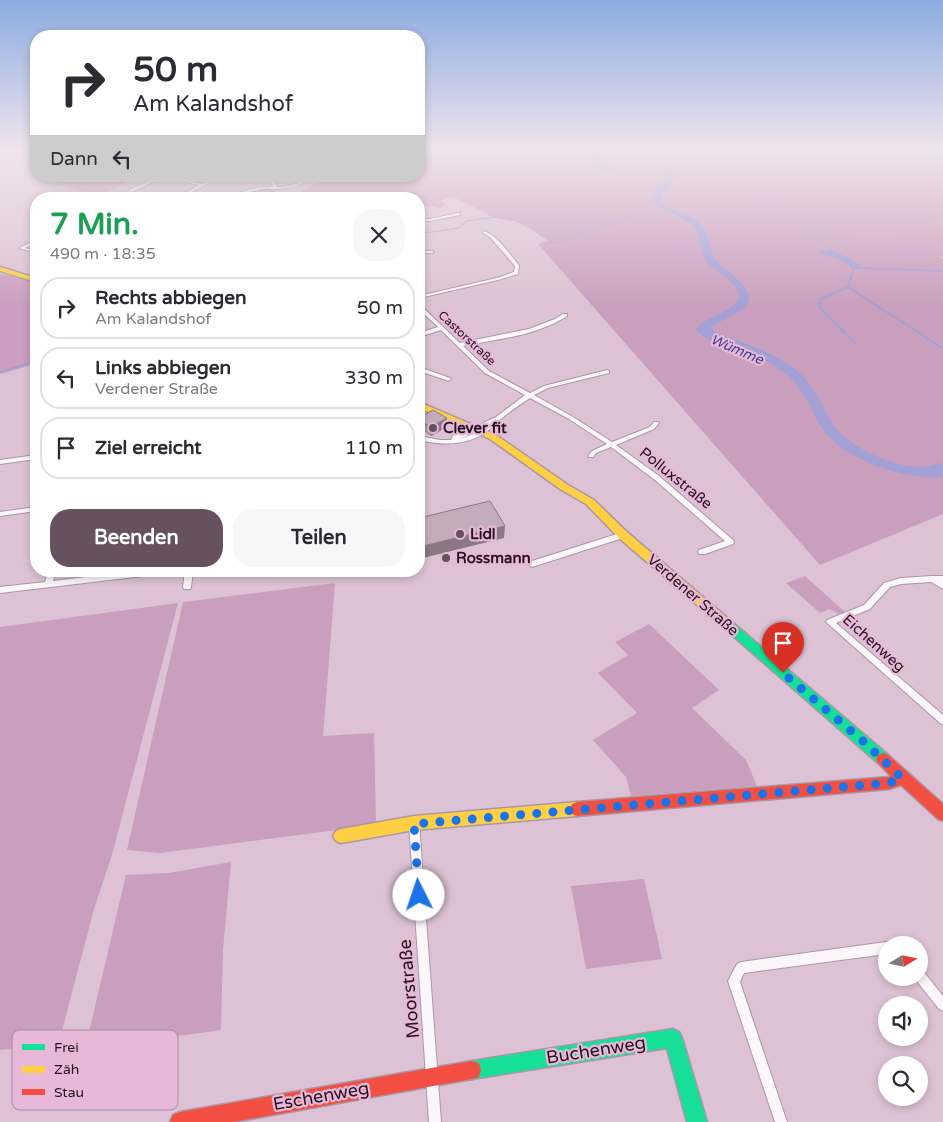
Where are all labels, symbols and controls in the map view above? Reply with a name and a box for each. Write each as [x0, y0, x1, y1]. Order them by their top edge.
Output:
text: 50 m [133, 49, 218, 91]
icon: right [50, 50, 115, 115]
text: Am Kalandshof [133, 91, 293, 117]
icon: left [108, 145, 136, 173]
text: Dann [50, 148, 98, 170]
text: 7 Min. [50, 206, 139, 243]
button: close [353, 209, 405, 261]
text: 490 m · 18:35 [50, 244, 156, 264]
text: Rechts abbiegen [95, 287, 247, 309]
icon: right [52, 294, 80, 322]
text: 50 m [357, 297, 403, 319]
street label: Castorstraße [436, 308, 499, 368]
text: Am Kalandshof [95, 309, 211, 329]
water label: Wümme [708, 331, 767, 369]
text: Links abbiegen [95, 357, 231, 379]
icon: left [52, 364, 80, 392]
text: 330 m [345, 367, 403, 389]
text: Verdener Straße [95, 379, 218, 399]
place label: Clever fit [443, 419, 507, 437]
marker: Clever fit [427, 422, 439, 434]
icon: arrive [52, 434, 80, 462]
text: Ziel erreicht [95, 437, 202, 459]
text: 110 m [345, 437, 403, 459]
street label: Polluxstraße [636, 443, 716, 513]
button: Beenden [50, 509, 223, 567]
button: Teilen [233, 509, 405, 567]
place label: Lidl [470, 525, 496, 543]
marker: Lidl [454, 528, 466, 540]
place label: Rossmann [456, 549, 531, 567]
street label: Verdener Straße [644, 550, 742, 640]
marker: Rossmann [440, 552, 452, 564]
street label: Eichenweg [839, 610, 909, 676]
pin [762, 622, 804, 673]
icon: arrive [769, 629, 797, 657]
position arrow [392, 868, 444, 920]
north arrow [878, 936, 928, 986]
map controls [878, 936, 928, 1106]
street label: Moorstraße [394, 938, 424, 1040]
button: sound [878, 996, 928, 1046]
legend [12, 1030, 178, 1110]
street label: Buchenweg [545, 1031, 647, 1069]
text: Frei [54, 1039, 79, 1056]
button: search [878, 1056, 928, 1106]
text: Zäh [54, 1061, 79, 1078]
street label: Eschenweg [271, 1077, 371, 1115]
text: Stau [54, 1084, 84, 1101]

